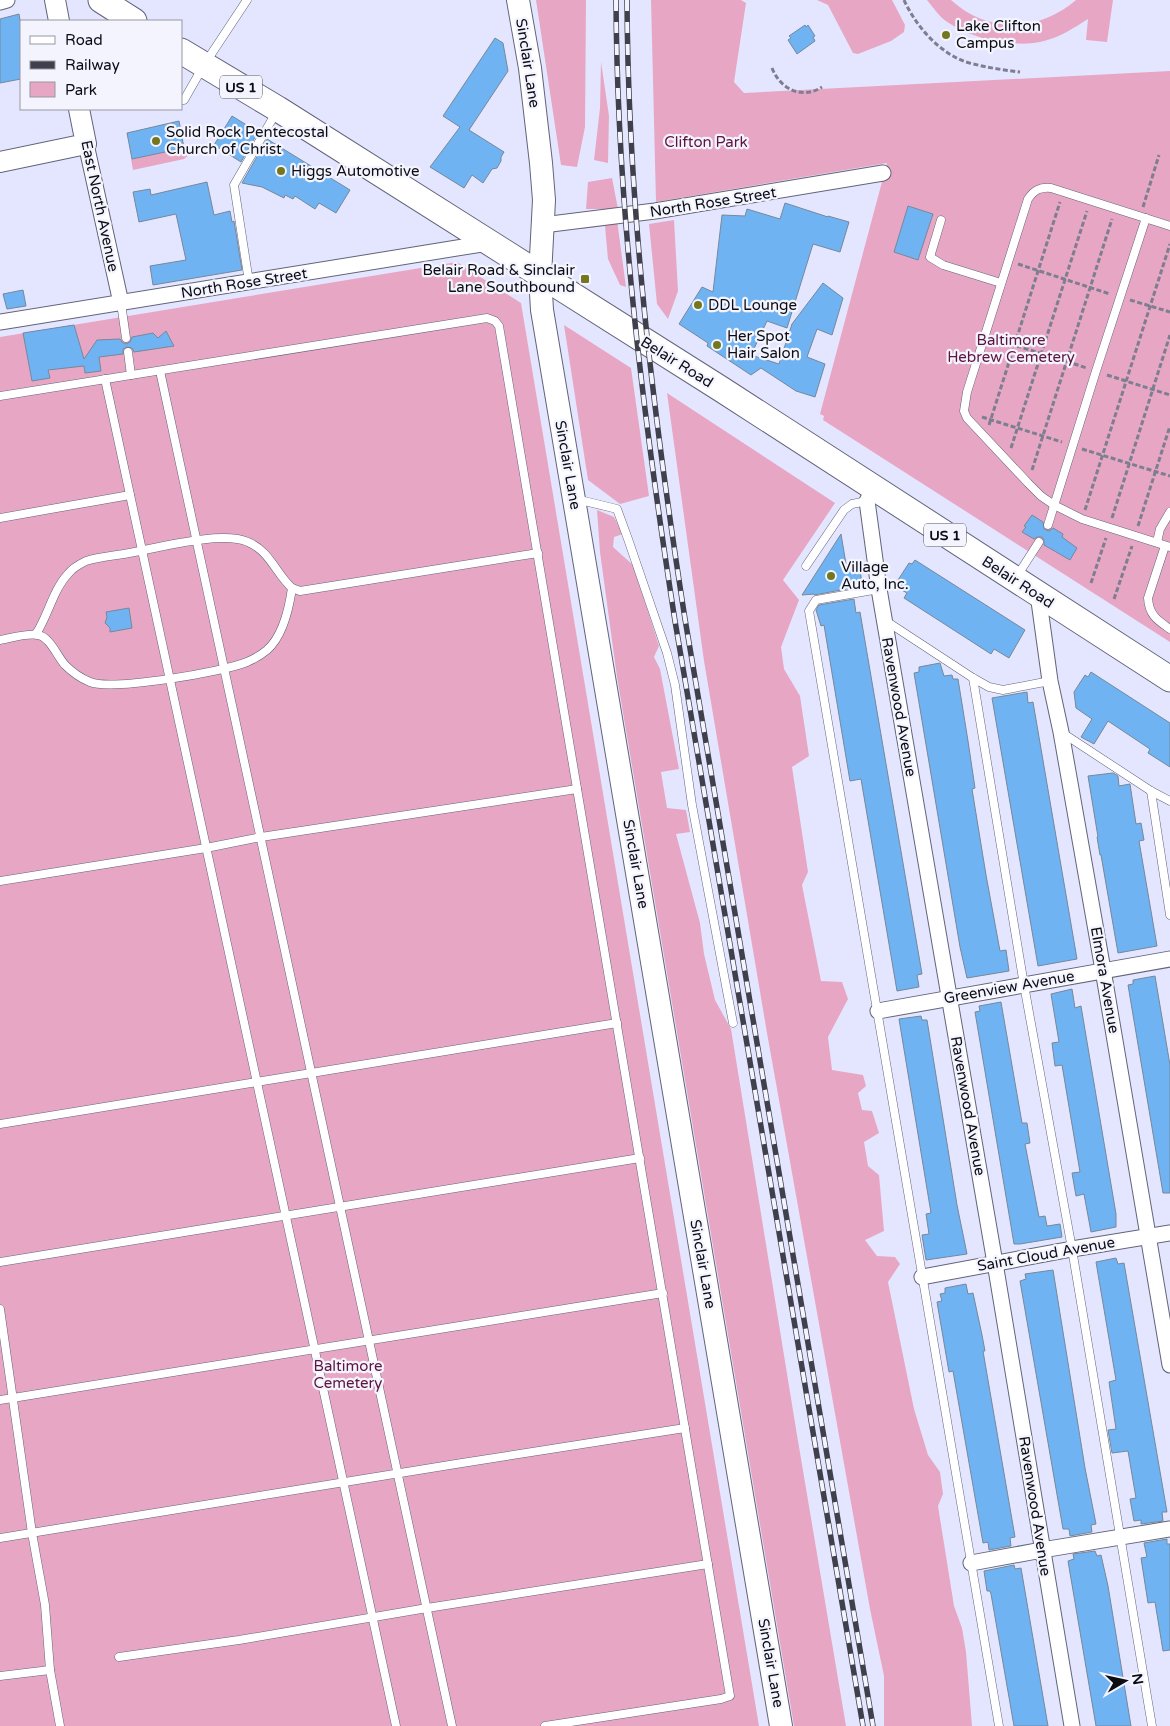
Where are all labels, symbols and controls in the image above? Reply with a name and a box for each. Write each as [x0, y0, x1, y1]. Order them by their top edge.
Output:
street label: Sinclair Lane [512, 17, 544, 109]
place label: Lake Clifton Campus [956, 17, 1041, 52]
legend [20, 20, 182, 110]
marker: Lake Clifton Campus [940, 29, 952, 41]
text: Road [65, 31, 103, 49]
text: Railway [65, 56, 120, 74]
road number: US 1 [220, 75, 262, 98]
text: Park [65, 81, 97, 99]
place label: Solid Rock Pentecostal Church of Christ [166, 123, 329, 158]
park label: Clifton Park [664, 133, 748, 151]
marker: Solid Rock Pentecostal Church of Christ [150, 135, 162, 147]
street label: East North Avenue [77, 139, 123, 273]
place label: Higgs Automotive [291, 162, 419, 180]
marker: Higgs Automotive [275, 165, 287, 177]
street label: North Rose Street [649, 183, 778, 221]
place label: Belair Road & Sinclair Lane Southbound [423, 261, 575, 296]
street label: North Rose Street [180, 264, 309, 302]
marker: Belair Road & Sinclair Lane Southbound [579, 273, 591, 285]
place label: DDL Lounge [708, 296, 797, 314]
marker: DDL Lounge [692, 299, 704, 311]
place label: Her Spot Hair Salon [727, 327, 800, 362]
park label: Baltimore Hebrew Cemetery [947, 331, 1075, 366]
street label: Belair Road [637, 333, 717, 391]
marker: Her Spot Hair Salon [711, 339, 723, 351]
street label: Sinclair Lane [551, 419, 585, 511]
road number: US 1 [924, 524, 966, 546]
street label: Belair Road [979, 552, 1057, 612]
place label: Village Auto, Inc. [841, 558, 909, 593]
marker: Village Auto, Inc. [825, 570, 837, 582]
street label: Ravenwood Avenue [878, 636, 920, 778]
street label: Sinclair Lane [619, 818, 653, 910]
street label: Elmora Avenue [1087, 925, 1123, 1035]
street label: Greenview Avenue [942, 967, 1076, 1007]
street label: Ravenwood Avenue [947, 1035, 989, 1177]
street label: Sinclair Lane [686, 1218, 720, 1310]
street label: Saint Cloud Avenue [976, 1233, 1116, 1275]
park label: Baltimore Cemetery [314, 1357, 382, 1392]
street label: Ravenwood Avenue [1015, 1435, 1055, 1577]
street label: Sinclair Lane [754, 1617, 788, 1709]
north arrow [1100, 1656, 1150, 1706]
text: N [1128, 1672, 1147, 1686]

